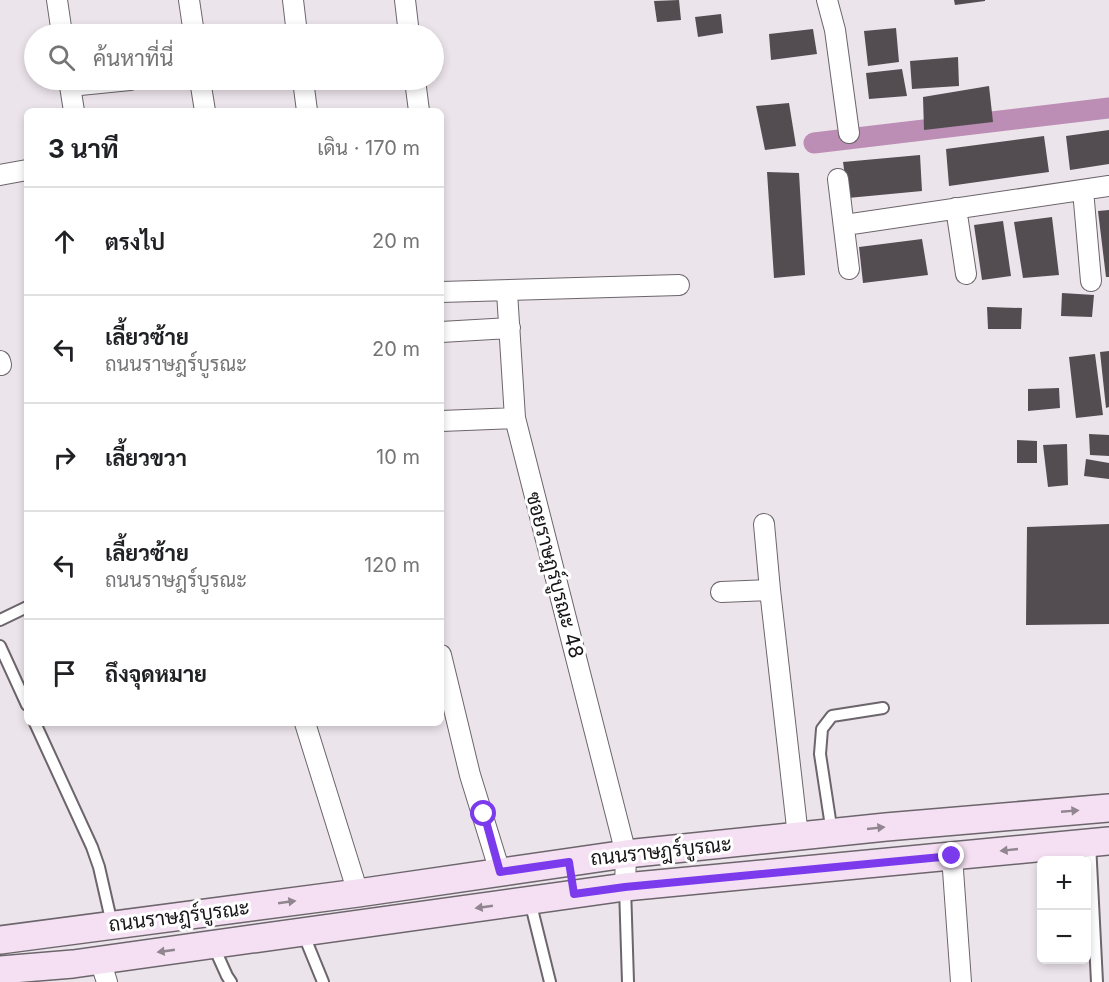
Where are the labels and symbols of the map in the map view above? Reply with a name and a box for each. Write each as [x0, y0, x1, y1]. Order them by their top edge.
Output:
street label: ซอยราษฎร์บูรณะ 48 [518, 489, 591, 662]
route start [470, 800, 496, 826]
one-way arrow [1061, 806, 1080, 816]
one-way arrow [867, 823, 886, 833]
street label: ถนนราษฎร์บูรณะ [589, 830, 733, 873]
route end [938, 842, 964, 868]
one-way arrow [999, 845, 1018, 855]
street label: ถนนราษฎร์บูรณะ [107, 893, 251, 940]
one-way arrow [278, 898, 297, 907]
one-way arrow [474, 903, 493, 912]
one-way arrow [157, 946, 176, 956]

